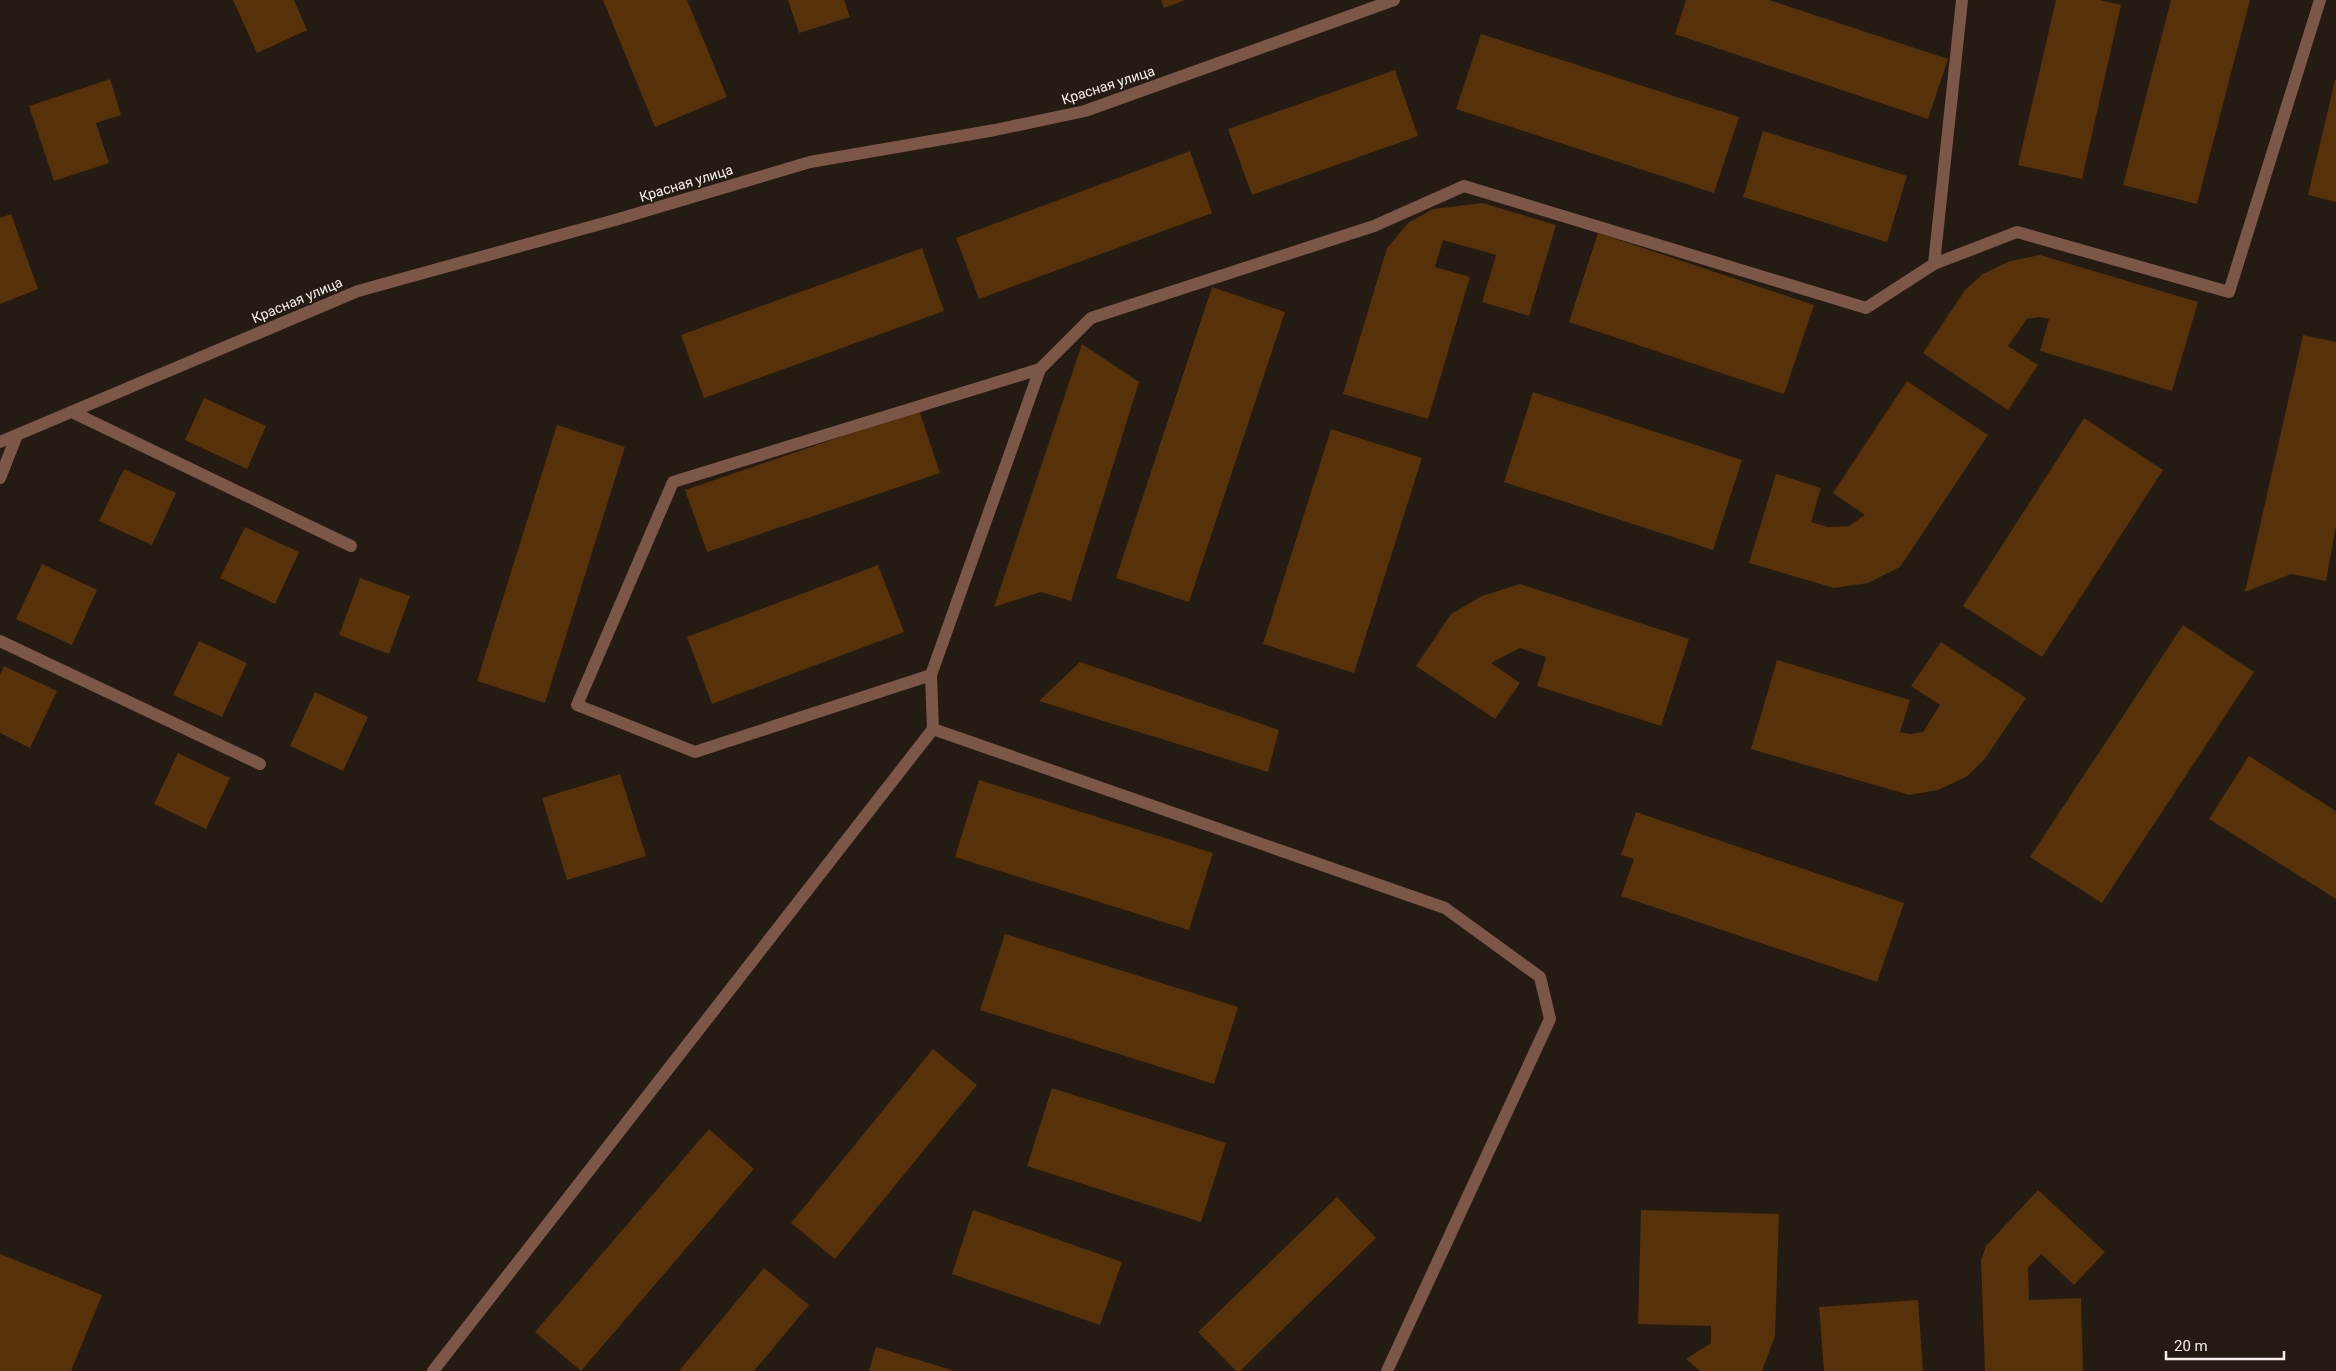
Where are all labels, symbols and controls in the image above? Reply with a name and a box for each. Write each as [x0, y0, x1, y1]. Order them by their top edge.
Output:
street label: Красная улица [1059, 62, 1157, 108]
street label: Красная улица [637, 161, 735, 205]
street label: Красная улица [249, 274, 345, 326]
scale bar [2166, 1328, 2284, 1360]
text: 20 m [2174, 1337, 2208, 1355]

